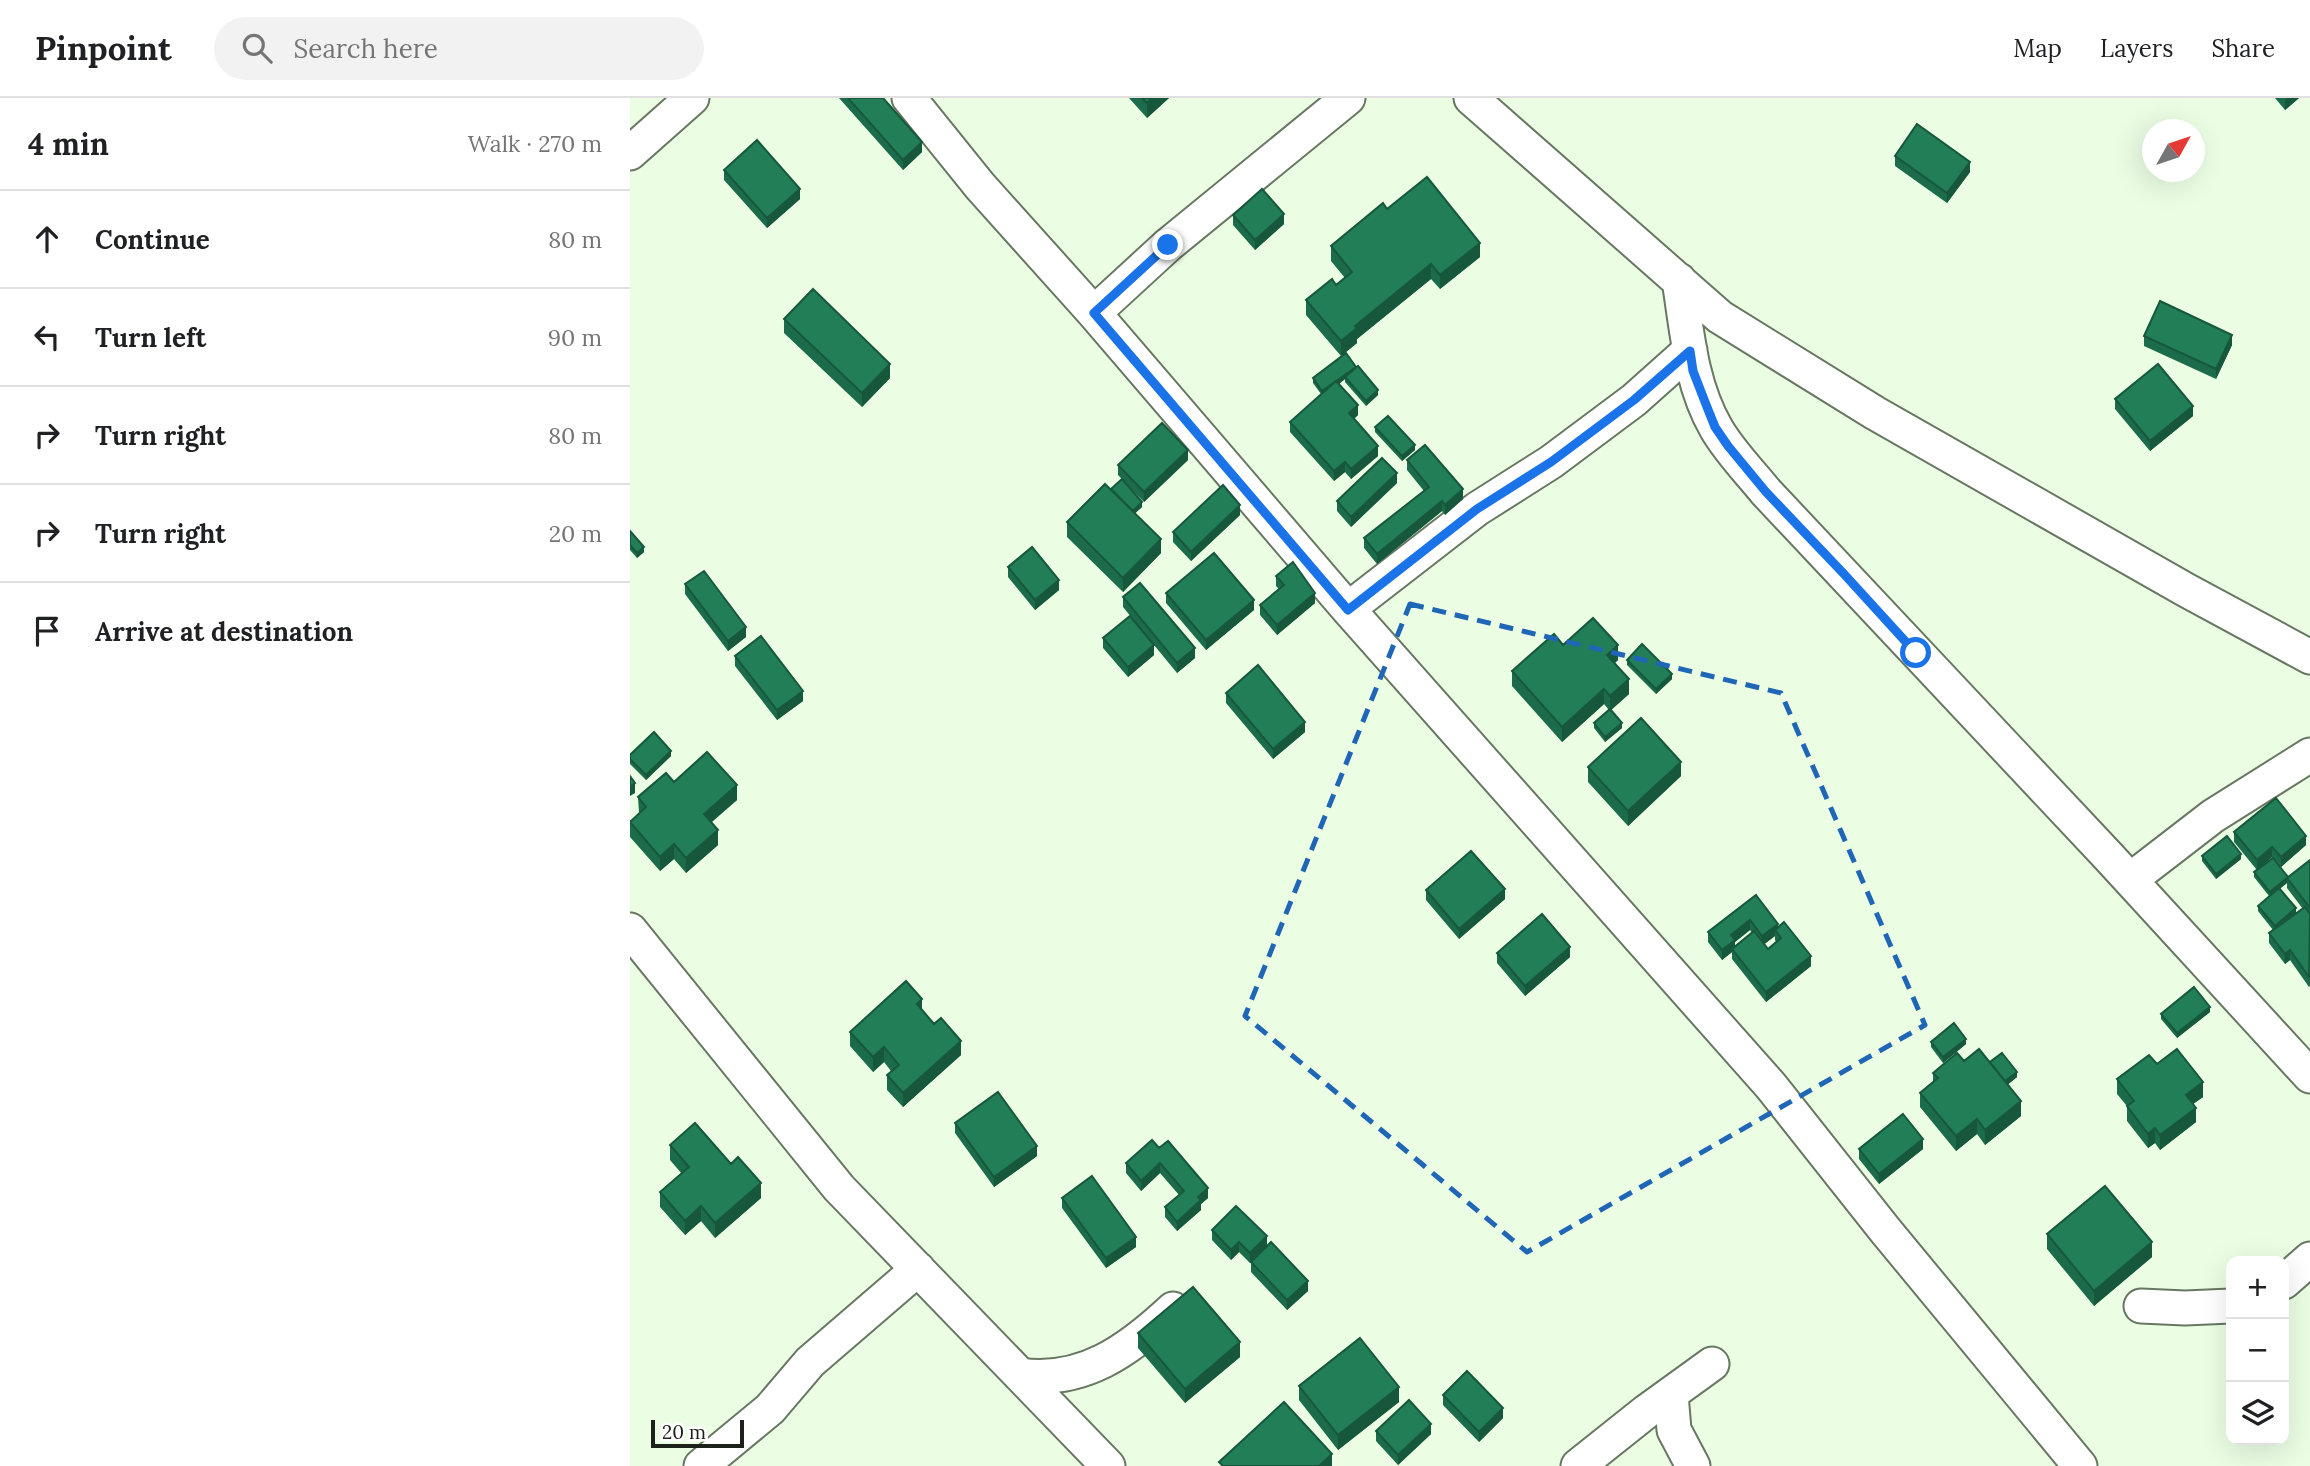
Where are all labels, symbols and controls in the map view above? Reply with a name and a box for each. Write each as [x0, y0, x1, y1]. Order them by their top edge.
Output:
search box [214, 17, 704, 80]
text: Pinpoint [35, 27, 172, 69]
icon: search [238, 29, 276, 67]
text: Search here [294, 32, 438, 65]
text: Map [2013, 33, 2062, 64]
text: Layers [2100, 33, 2173, 64]
text: Share [2211, 33, 2275, 64]
north arrow [2142, 119, 2205, 182]
text: 4 min [28, 125, 109, 163]
text: Walk · 270 m [468, 129, 602, 158]
icon: ahead [28, 220, 66, 258]
text: Continue [95, 223, 210, 256]
text: 80 m [548, 225, 602, 254]
route end [1152, 229, 1183, 260]
icon: left [28, 318, 66, 356]
text: Turn left [95, 321, 206, 354]
text: 90 m [548, 323, 602, 352]
icon: right [28, 416, 66, 454]
text: Turn right [95, 419, 226, 452]
text: 80 m [548, 421, 602, 450]
icon: right [28, 514, 66, 552]
text: Turn right [95, 517, 226, 550]
text: 20 m [549, 519, 602, 548]
icon: arrive [28, 612, 66, 650]
text: Arrive at destination [95, 615, 353, 648]
route start [1900, 637, 1931, 668]
map controls [2226, 1256, 2289, 1445]
button: + [2226, 1256, 2289, 1319]
button: − [2226, 1319, 2289, 1382]
button: layers [2226, 1382, 2289, 1445]
scale bar [651, 1417, 744, 1449]
text: 20 m [662, 1420, 706, 1444]

